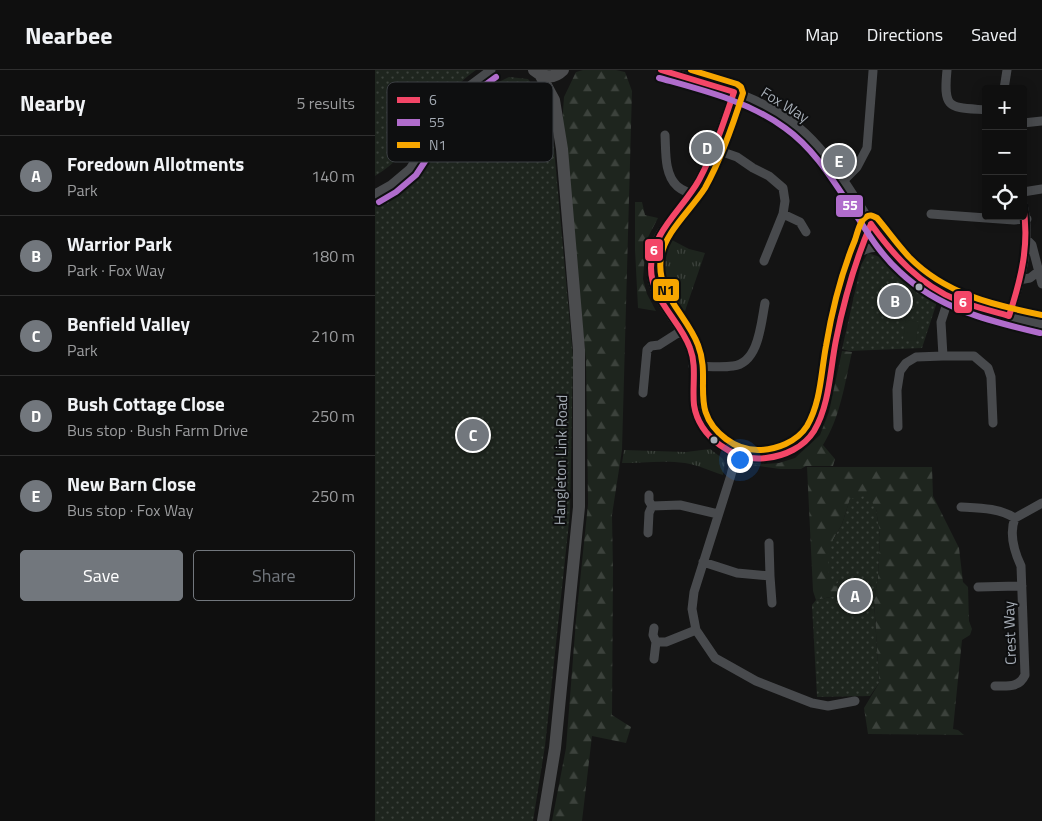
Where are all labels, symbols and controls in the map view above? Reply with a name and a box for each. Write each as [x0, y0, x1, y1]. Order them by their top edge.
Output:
text: Nearbee [25, 17, 112, 53]
text: Map [805, 21, 839, 48]
text: Directions [867, 21, 943, 48]
text: Saved [971, 21, 1017, 48]
street label: Fox Way [757, 81, 814, 128]
legend [387, 82, 553, 162]
map controls [982, 85, 1027, 220]
button: + [982, 85, 1027, 130]
text: Nearby [20, 87, 85, 119]
text: 6 [429, 89, 437, 110]
text: 5 results [296, 91, 355, 115]
text: 55 [429, 111, 445, 132]
pin: D [691, 129, 723, 167]
button: − [982, 130, 1027, 175]
text: N1 [429, 134, 446, 155]
pin: E [823, 142, 855, 180]
text: Foredown Allotments [67, 149, 244, 178]
text: A [31, 164, 41, 188]
text: 140 m [311, 164, 355, 188]
button: locate [982, 175, 1027, 220]
text: Park [67, 178, 98, 202]
line badge: 55 [835, 194, 864, 218]
text: 55 [842, 194, 858, 215]
text: Warrior Park [67, 229, 172, 258]
line badge: 6 [644, 238, 664, 262]
text: 6 [650, 239, 658, 260]
text: B [31, 244, 41, 268]
text: 180 m [311, 244, 355, 268]
text: Park · Fox Way [67, 258, 165, 282]
line badge: N1 [652, 278, 680, 302]
text: N1 [657, 279, 675, 300]
pin: B [879, 282, 911, 320]
unlabelled marker [914, 282, 924, 292]
line badge: 6 [953, 290, 973, 314]
text: 6 [959, 291, 967, 312]
text: Benfield Valley [67, 309, 190, 338]
text: C [32, 324, 40, 348]
text: 210 m [311, 324, 355, 348]
text: Park [67, 338, 98, 362]
text: Bush Cottage Close [67, 389, 225, 418]
street label: Hangleton Link Road [548, 395, 573, 525]
text: D [31, 404, 41, 428]
text: 250 m [311, 404, 355, 428]
pin: C [457, 416, 489, 454]
text: Bus stop · Bush Farm Drive [67, 418, 248, 442]
unlabelled marker [709, 435, 719, 445]
your location [727, 447, 753, 473]
text: New Barn Close [67, 469, 196, 498]
text: E [32, 484, 40, 508]
text: 250 m [311, 484, 355, 508]
text: Bus stop · Fox Way [67, 498, 194, 522]
button: Save [20, 550, 183, 601]
button: Share [193, 550, 355, 601]
pin: A [839, 577, 871, 615]
street label: Crest Way [997, 601, 1022, 665]

